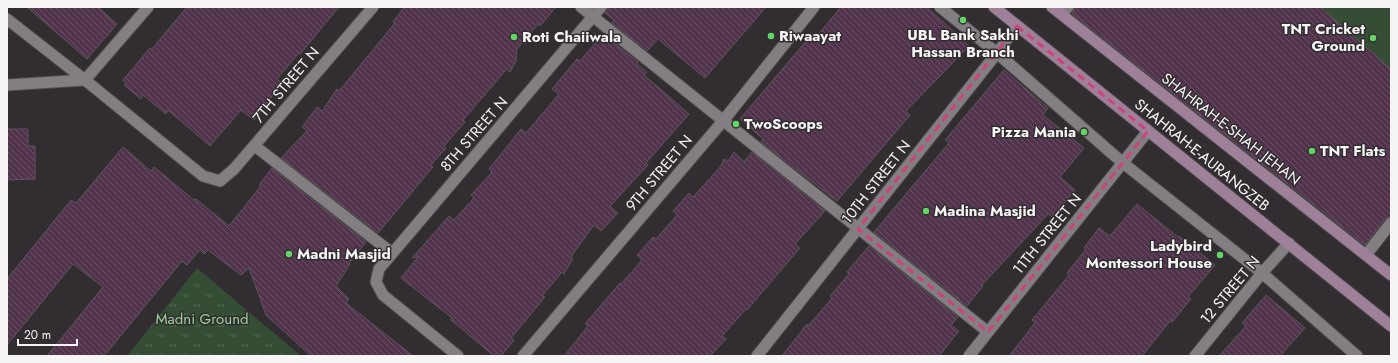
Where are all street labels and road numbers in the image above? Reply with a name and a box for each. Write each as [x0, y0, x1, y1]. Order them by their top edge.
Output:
street label: 7TH STREET N [247, 42, 325, 128]
street label: SHAHRAH-E-SHAH JEHAN [1157, 68, 1305, 190]
street label: 8TH STREET N [435, 92, 513, 176]
street label: SHAHRAH-E-AURANGZEB [1130, 93, 1274, 217]
street label: 9TH STREET N [620, 130, 698, 216]
street label: 10TH STREET N [836, 135, 916, 229]
street label: 11TH STREET N [1007, 189, 1087, 279]
street label: 12 STREET N [1195, 251, 1265, 329]

